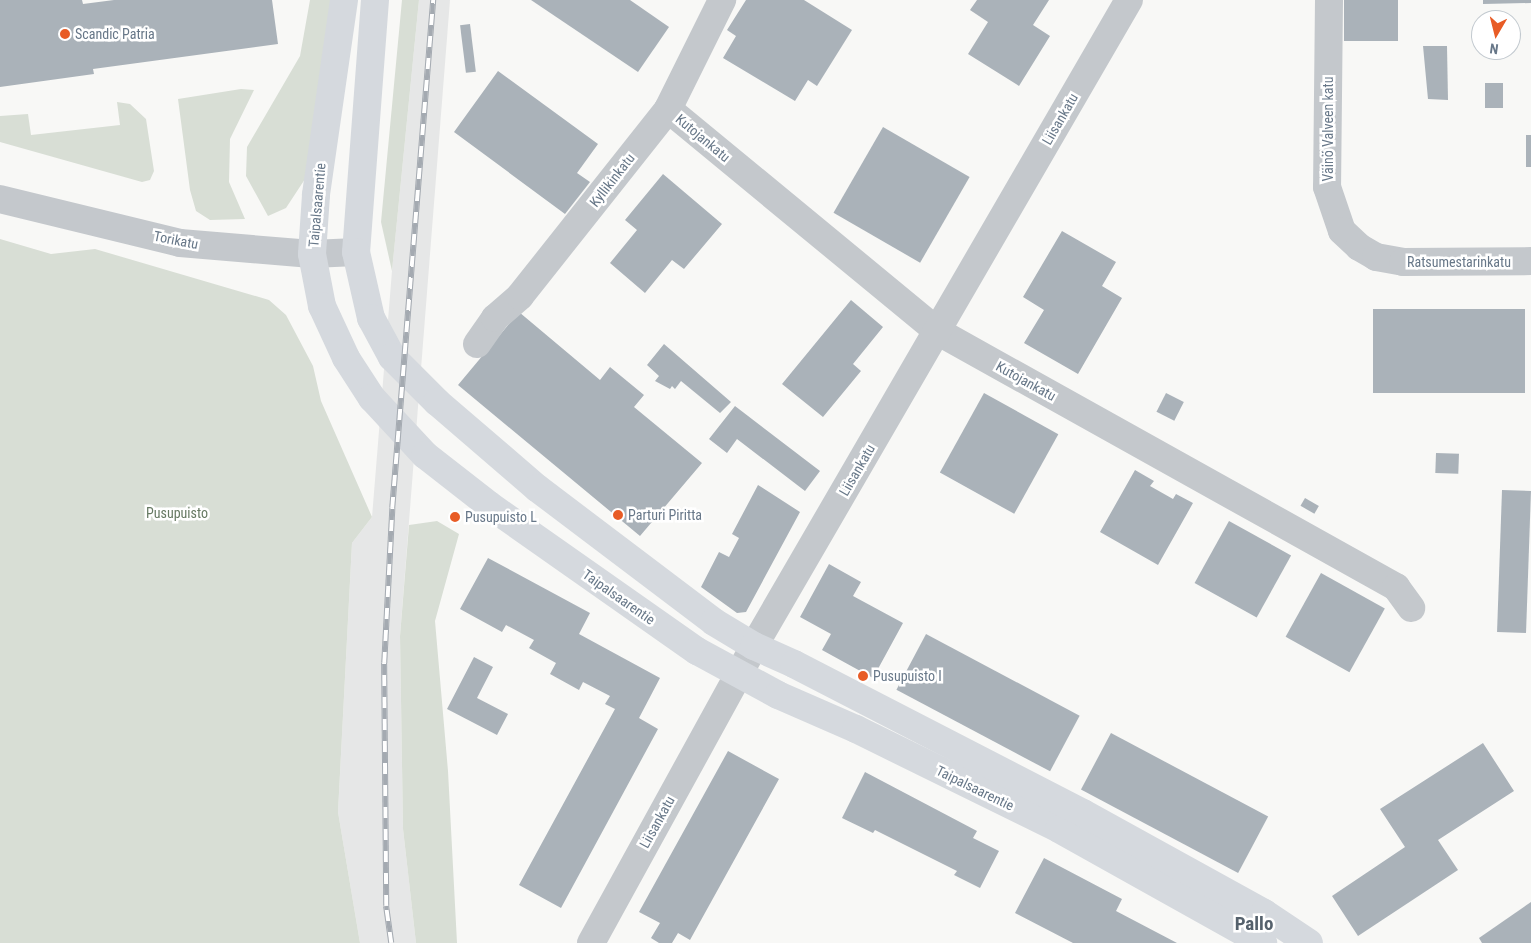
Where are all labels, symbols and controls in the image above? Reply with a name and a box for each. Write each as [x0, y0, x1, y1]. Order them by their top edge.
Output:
north arrow [1471, 10, 1521, 60]
place label: Scandic Patria [75, 26, 155, 42]
marker: Scandic Patria [59, 28, 71, 40]
text: N [1489, 40, 1499, 57]
street label: Väinö Valveen katu [1320, 77, 1336, 181]
street label: Liisankatu [1039, 90, 1081, 148]
street label: Kutojankatu [672, 110, 734, 166]
street label: Kyllikinkatu [586, 150, 638, 210]
street label: Taipalsaarentie [305, 162, 329, 248]
street label: Torikatu [152, 227, 200, 253]
street label: Ratsumestarinkatu [1407, 254, 1511, 270]
street label: Kutojankatu [993, 358, 1059, 404]
street label: Liisankatu [836, 441, 878, 499]
park label: Pusupuisto [146, 505, 208, 521]
place label: Parturi Piritta [628, 507, 702, 523]
place label: Pusupuisto L [465, 509, 537, 525]
marker: Parturi Piritta [612, 509, 624, 521]
marker: Pusupuisto L [449, 511, 461, 523]
street label: Taipalsaarentie [580, 566, 658, 628]
place label: Pusupuisto I [873, 668, 942, 684]
marker: Pusupuisto I [857, 670, 869, 682]
street label: Taipalsaarentie [933, 762, 1017, 814]
street label: Liisankatu [636, 793, 678, 851]
district label: Pallo [1235, 913, 1273, 935]

